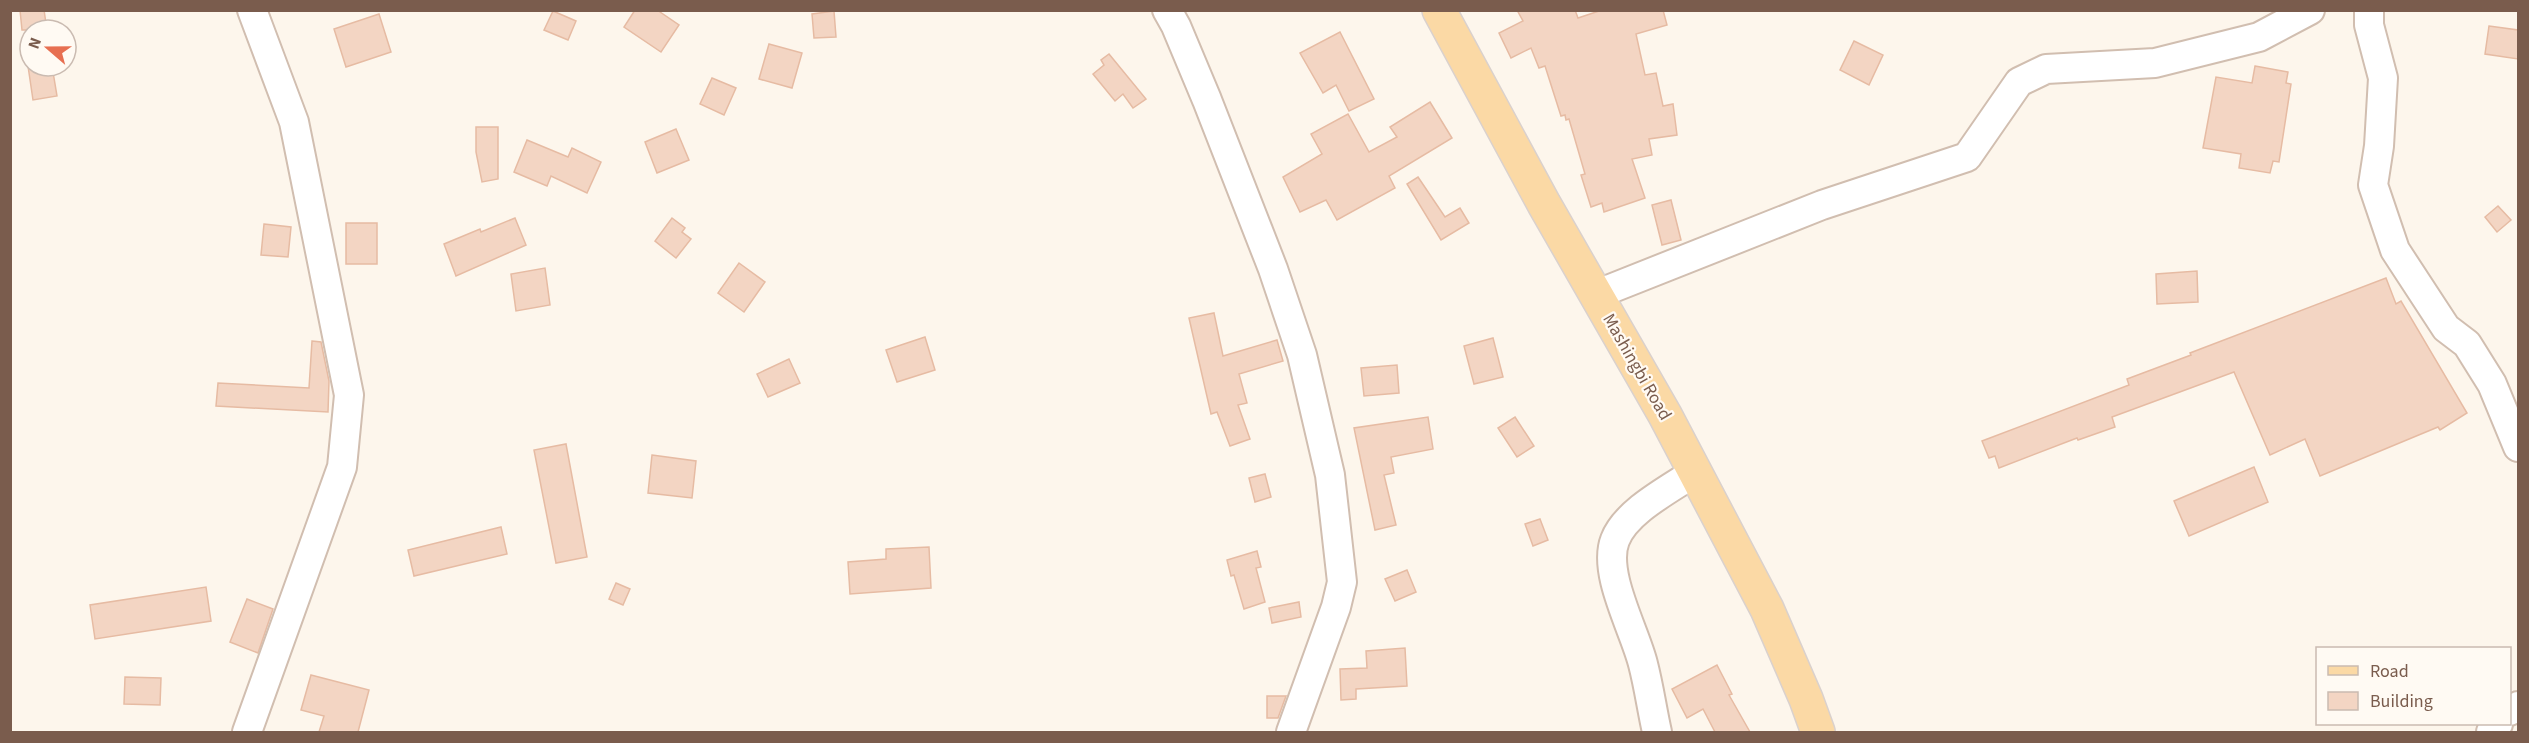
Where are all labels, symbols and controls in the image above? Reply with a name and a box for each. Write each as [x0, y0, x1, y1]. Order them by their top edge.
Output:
north arrow [18, 18, 78, 78]
text: N [23, 34, 47, 52]
street label: Mashingbi Road [1596, 309, 1678, 425]
legend [2316, 647, 2511, 725]
text: Road [2370, 659, 2409, 684]
text: Building [2370, 689, 2433, 714]

